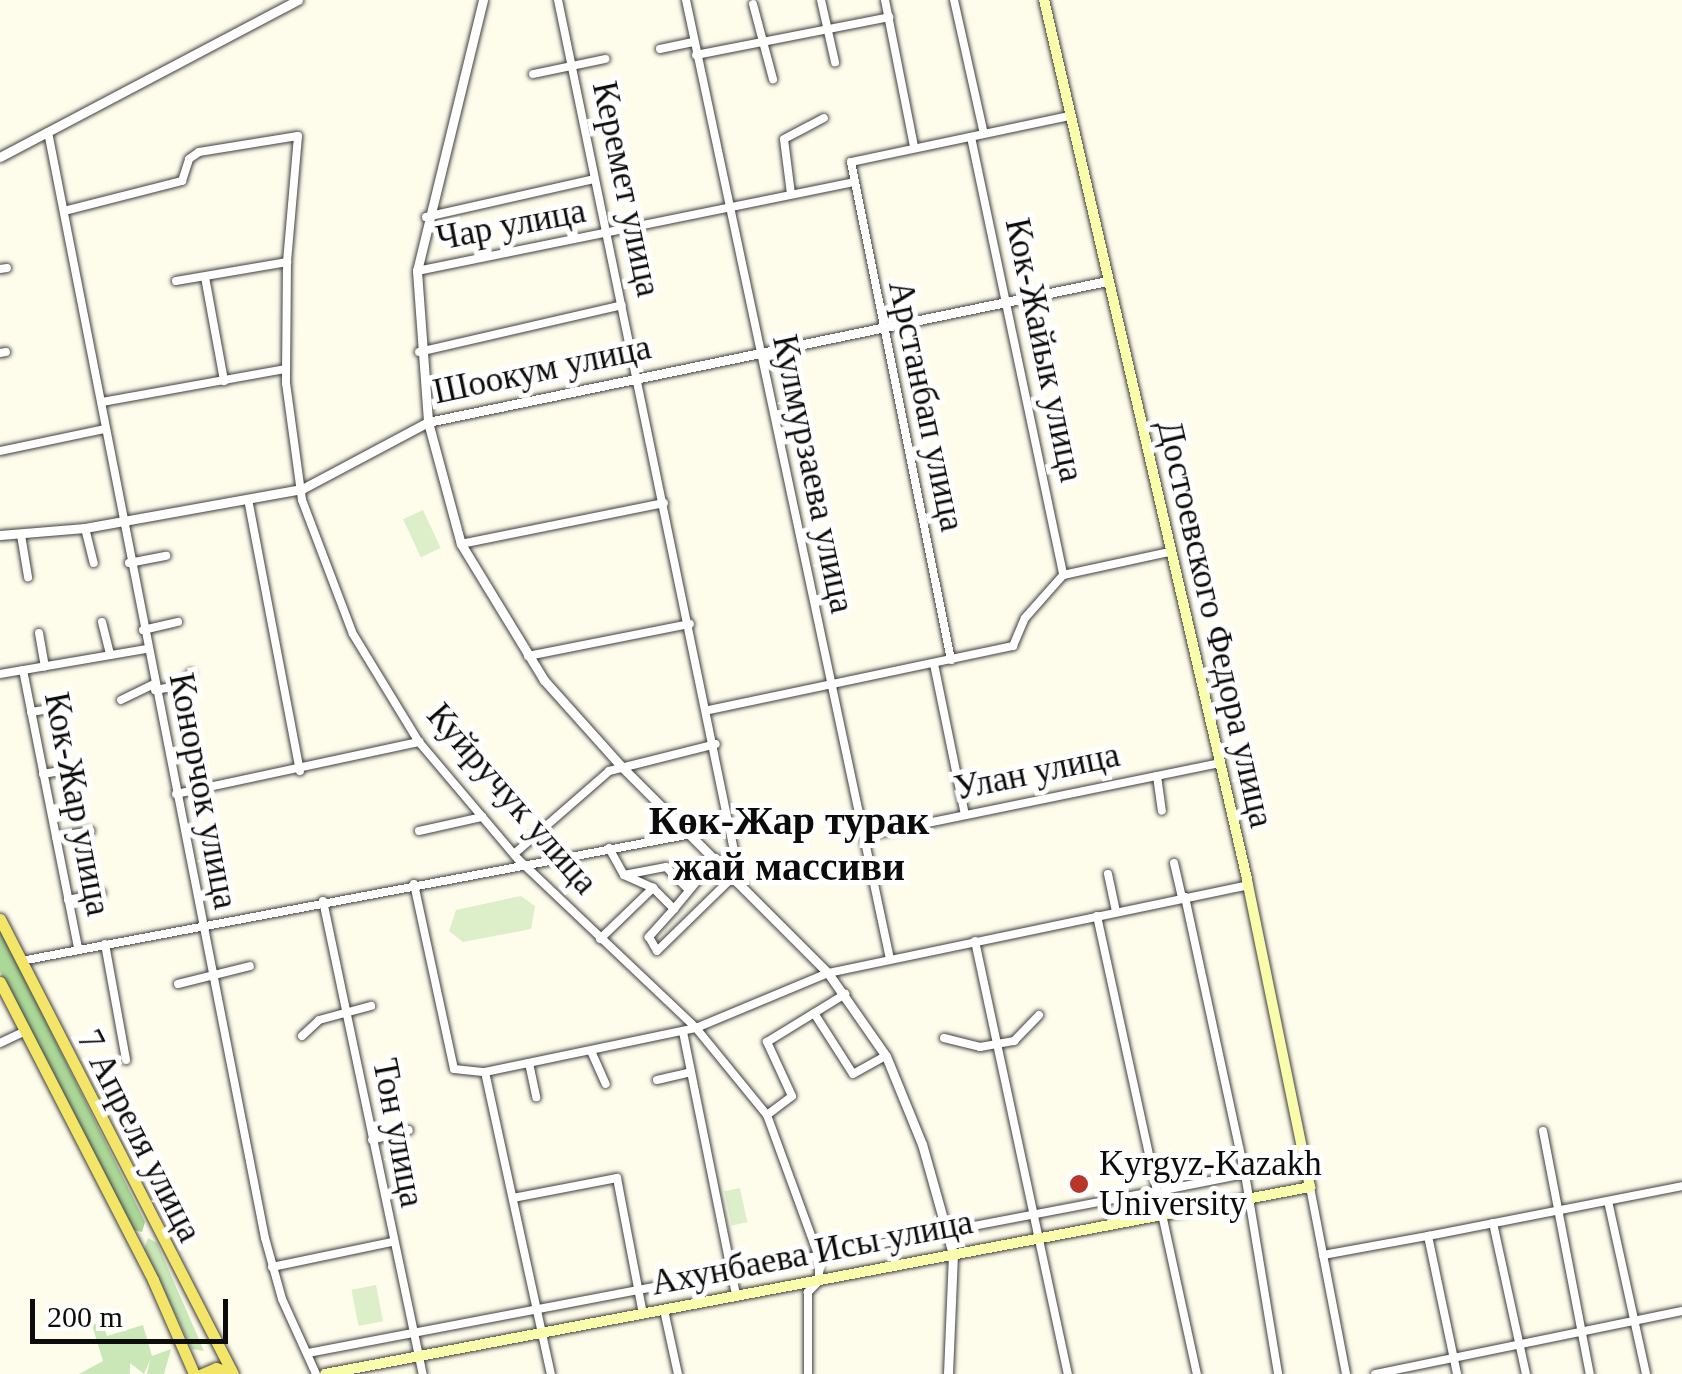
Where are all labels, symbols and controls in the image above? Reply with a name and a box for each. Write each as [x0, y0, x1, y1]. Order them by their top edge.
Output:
street label: Керемет улица [583, 78, 669, 300]
street label: Чар улица [433, 190, 589, 260]
street label: Кок-Жайык улица [996, 214, 1092, 486]
street label: Арстанбап улица [879, 277, 973, 535]
street label: Шоокум улица [429, 326, 655, 414]
street label: Кулмурзаева улица [763, 331, 863, 617]
street label: Достоевского Федора улица [1148, 416, 1282, 832]
street label: Конорчок улица [160, 670, 246, 912]
street label: Кок-Жар улица [35, 689, 119, 919]
street label: Куйручук улица [418, 695, 606, 903]
street label: Улан улица [951, 734, 1123, 810]
district label: Көк-Жар турак жай массиви [649, 797, 929, 891]
street label: 7 Апреля улица [68, 1023, 210, 1249]
street label: Тон улица [363, 1055, 433, 1211]
place label: Kyrgyz-Kazakh University [1099, 1143, 1322, 1225]
marker: Kyrgyz-Kazakh University [1068, 1173, 1090, 1195]
street label: Ахунбаева Исы улица [648, 1201, 976, 1305]
scale bar [35, 1279, 232, 1341]
text: 200 m [47, 1300, 123, 1333]

